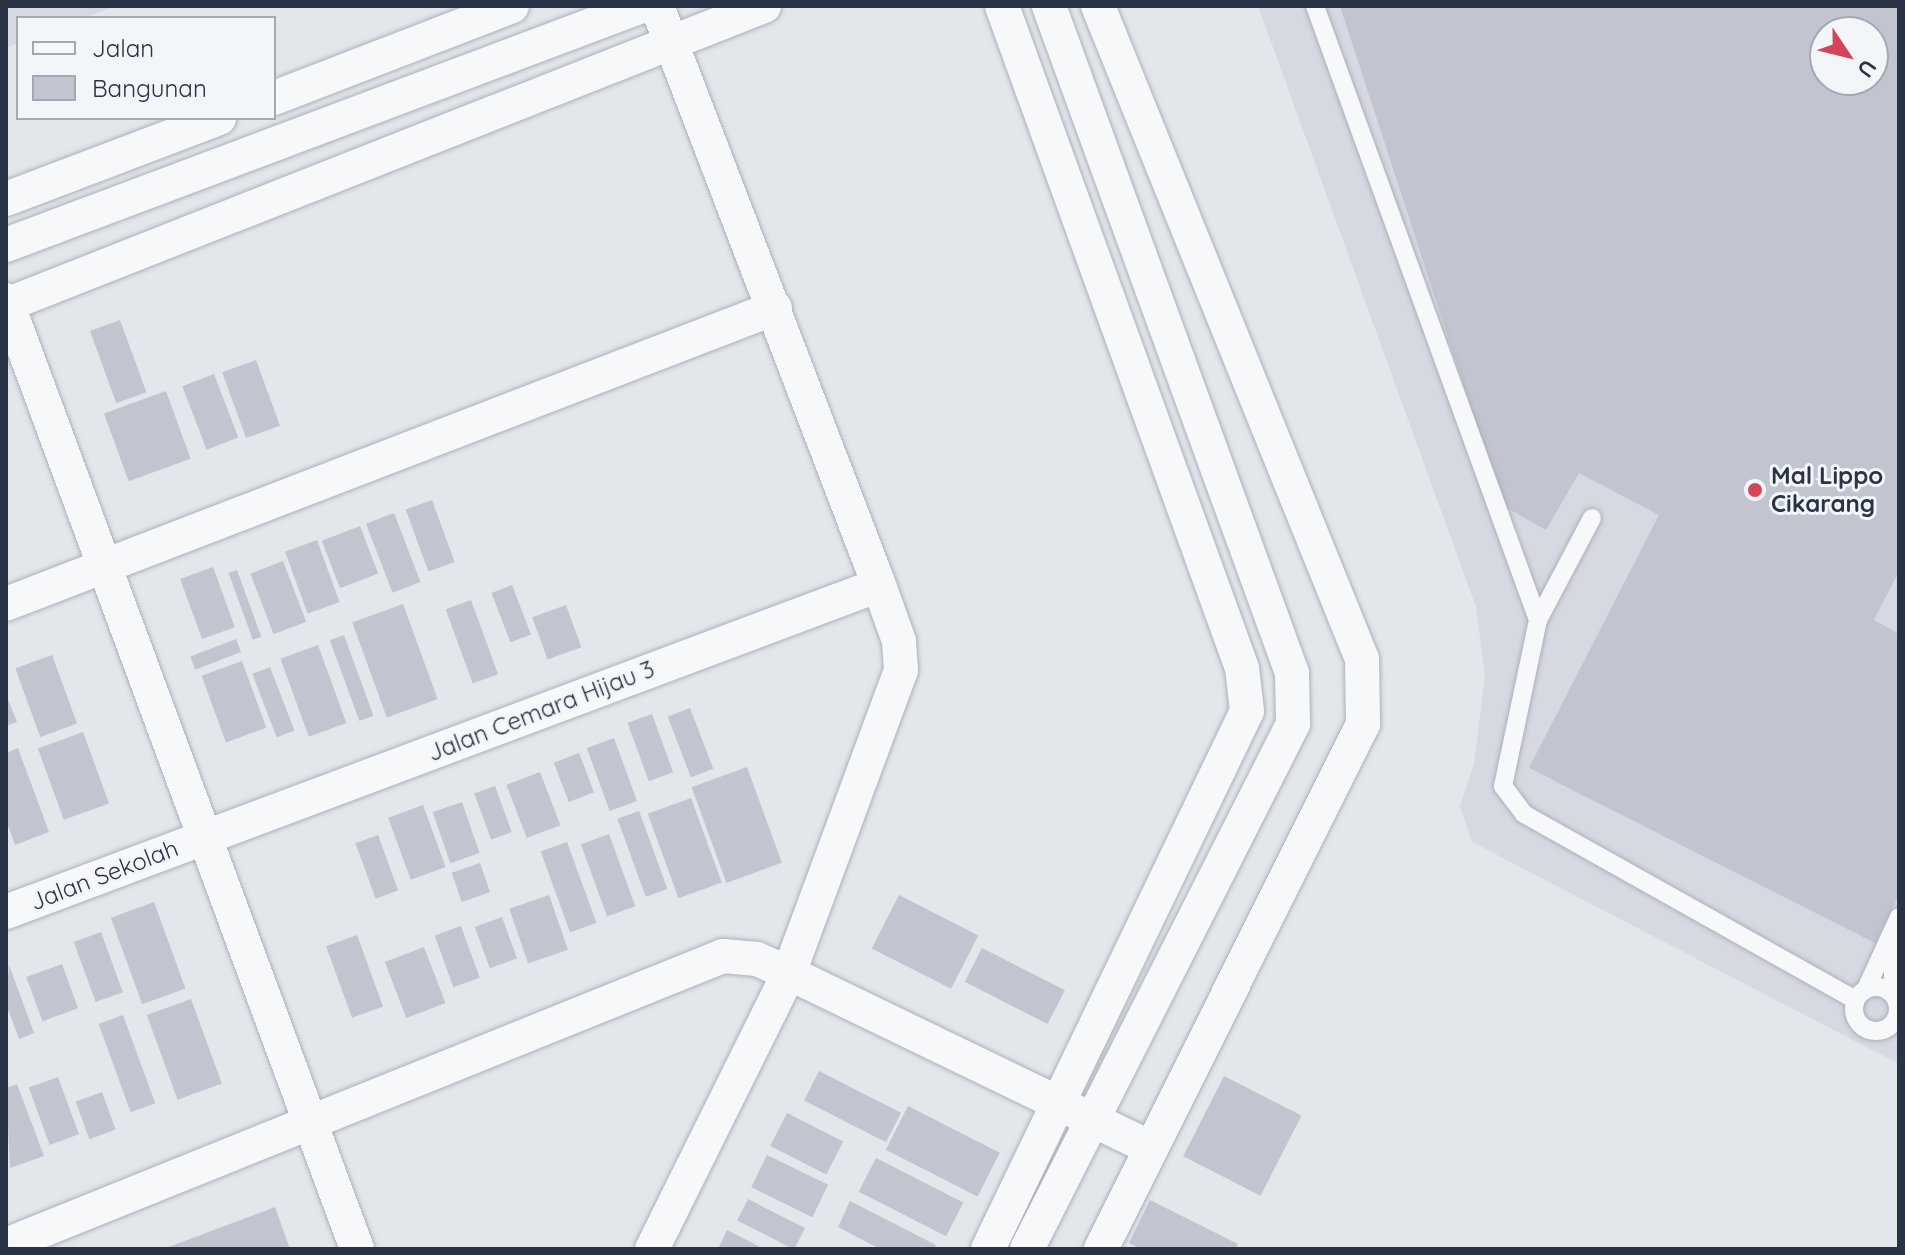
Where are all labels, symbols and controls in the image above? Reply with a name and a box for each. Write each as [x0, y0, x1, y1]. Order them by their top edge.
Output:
legend [16, 16, 276, 120]
north arrow [1809, 16, 1889, 96]
text: Jalan [92, 33, 154, 63]
text: U [1851, 54, 1883, 83]
text: Bangunan [92, 73, 207, 103]
place label: Mal Lippo Cikarang [1771, 462, 1883, 518]
marker: Mal Lippo Cikarang [1746, 481, 1764, 499]
street label: Jalan Cemara Hijau 3 [424, 654, 658, 768]
street label: Jalan Sekolah [26, 834, 182, 916]

